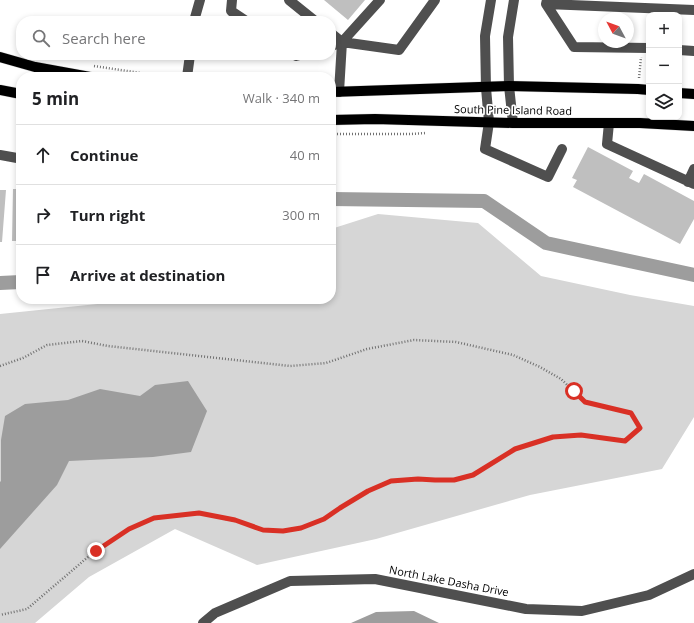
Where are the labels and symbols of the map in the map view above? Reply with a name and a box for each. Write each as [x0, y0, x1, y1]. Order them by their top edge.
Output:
north arrow [598, 12, 634, 48]
street label: South Pine Island Road [454, 101, 572, 118]
route start [565, 382, 583, 400]
route end [87, 542, 105, 560]
street label: North Lake Dasha Drive [388, 562, 510, 599]

